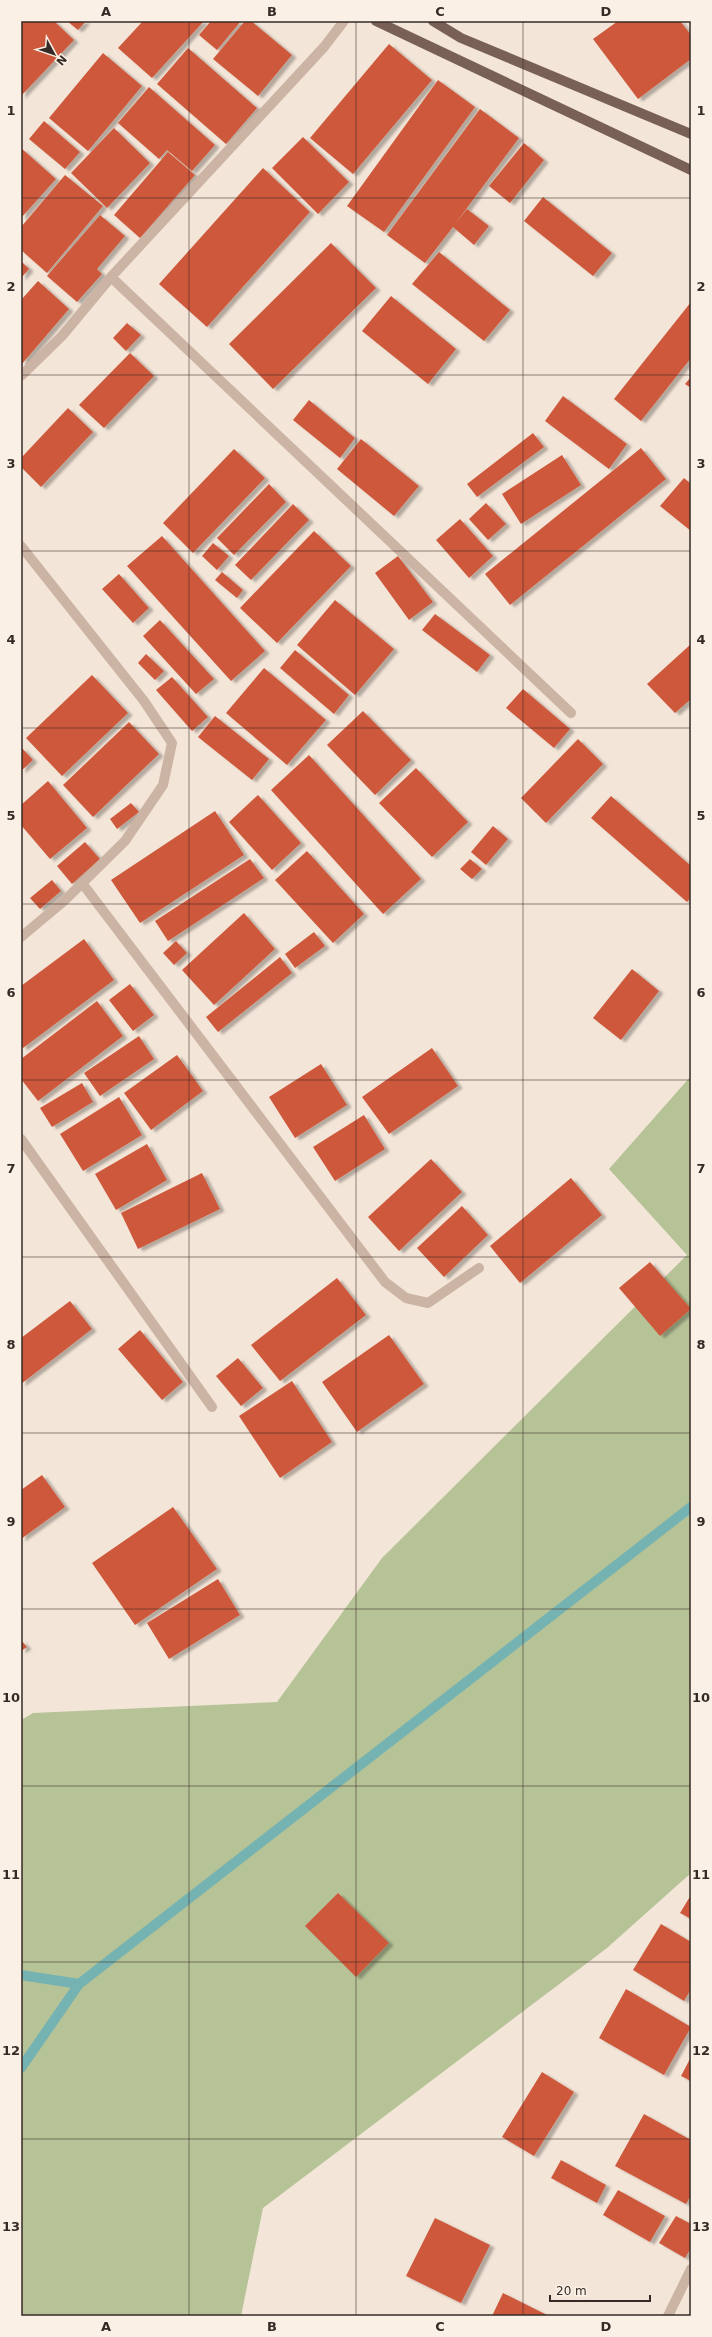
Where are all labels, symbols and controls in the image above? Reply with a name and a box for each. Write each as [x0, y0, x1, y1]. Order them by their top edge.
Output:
text: A [101, 4, 111, 19]
text: B [267, 4, 277, 19]
text: C [435, 4, 445, 19]
text: D [601, 4, 612, 19]
north arrow [34, 34, 74, 74]
text: N [53, 52, 69, 68]
text: 1 [6, 103, 16, 118]
text: 1 [696, 103, 706, 118]
text: 2 [6, 279, 16, 294]
text: 2 [696, 279, 706, 294]
text: 3 [6, 456, 16, 471]
text: 3 [696, 456, 706, 471]
text: 4 [6, 632, 16, 647]
text: 4 [696, 632, 706, 647]
text: 5 [6, 808, 16, 823]
text: 5 [696, 808, 706, 823]
text: 6 [6, 985, 16, 1000]
text: 6 [696, 985, 706, 1000]
text: 7 [6, 1161, 16, 1176]
text: 7 [696, 1161, 706, 1176]
text: 8 [6, 1337, 16, 1352]
text: 8 [696, 1337, 706, 1352]
text: 9 [6, 1514, 16, 1529]
text: 9 [696, 1514, 706, 1529]
text: 10 [2, 1690, 20, 1705]
text: 10 [692, 1690, 710, 1705]
text: 11 [2, 1867, 20, 1882]
text: 11 [692, 1867, 710, 1882]
text: 12 [2, 2043, 20, 2058]
text: 12 [692, 2043, 710, 2058]
text: 13 [2, 2219, 20, 2234]
text: 13 [692, 2219, 710, 2234]
scale bar [550, 2277, 650, 2303]
text: 20 m [556, 2284, 587, 2298]
text: A [101, 2319, 111, 2334]
text: B [267, 2319, 277, 2334]
text: C [435, 2319, 445, 2334]
text: D [601, 2319, 612, 2334]

